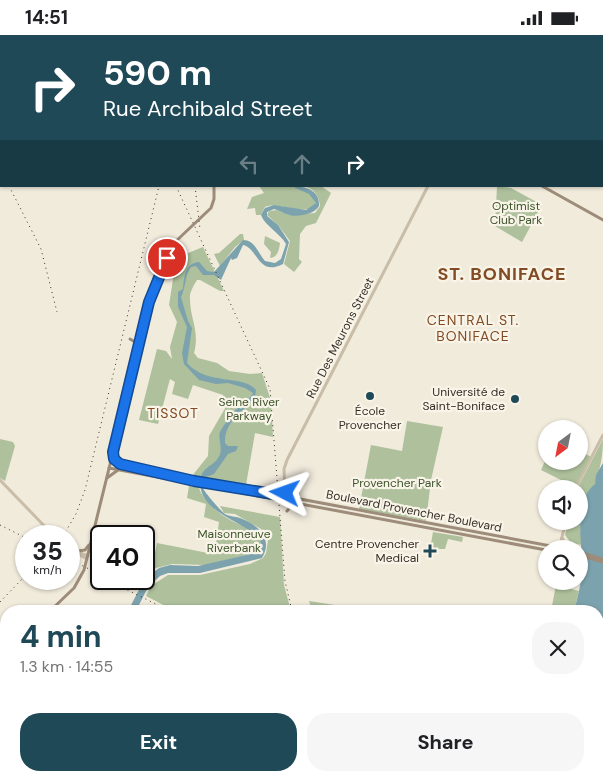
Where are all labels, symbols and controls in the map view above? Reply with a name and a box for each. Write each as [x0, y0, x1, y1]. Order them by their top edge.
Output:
text: 14:51 [25, 5, 68, 30]
text: 590 m [103, 50, 212, 96]
icon: right [20, 55, 85, 120]
text: Rue Archibald Street [103, 94, 313, 123]
icon: left [235, 150, 263, 178]
icon: ahead [288, 150, 316, 178]
icon: right [341, 150, 369, 178]
park label: Optimist Club Park [490, 198, 542, 228]
pin [146, 237, 188, 279]
icon: arrive [153, 244, 181, 272]
district label: ST. BONIFACE [438, 262, 566, 286]
street label: Rue Des Meurons Street [303, 275, 378, 401]
district label: CENTRAL ST. BONIFACE [427, 311, 519, 345]
place label: Université de Saint-Boniface [422, 384, 505, 414]
marker: École Provencher [364, 390, 376, 402]
marker: Université de Saint-Boniface [509, 393, 521, 405]
park label: Seine River Parkway [219, 394, 280, 424]
place label: École Provencher [339, 403, 402, 433]
district label: TISSOT [147, 404, 199, 422]
north arrow [538, 420, 588, 470]
map controls [538, 420, 588, 590]
position arrow [258, 466, 310, 518]
park label: Provencher Park [352, 475, 442, 491]
button: sound [538, 480, 588, 530]
street label: Boulevard Provencher Boulevard [325, 486, 503, 536]
speed limit sign: 40 [90, 525, 155, 590]
park label: Maisonneuve Riverbank [198, 526, 271, 556]
text: 35 [32, 535, 63, 568]
place label: Centre Provencher Medical [315, 536, 420, 566]
button: search [538, 540, 588, 590]
marker: Centre Provencher Medical [423, 544, 437, 558]
text: km/h [33, 562, 62, 578]
text: 4 min [20, 617, 102, 656]
button: close [532, 622, 584, 674]
text: 1.3 km · 14:55 [20, 656, 113, 677]
button: Exit [20, 713, 297, 771]
button: Share [307, 713, 584, 771]

